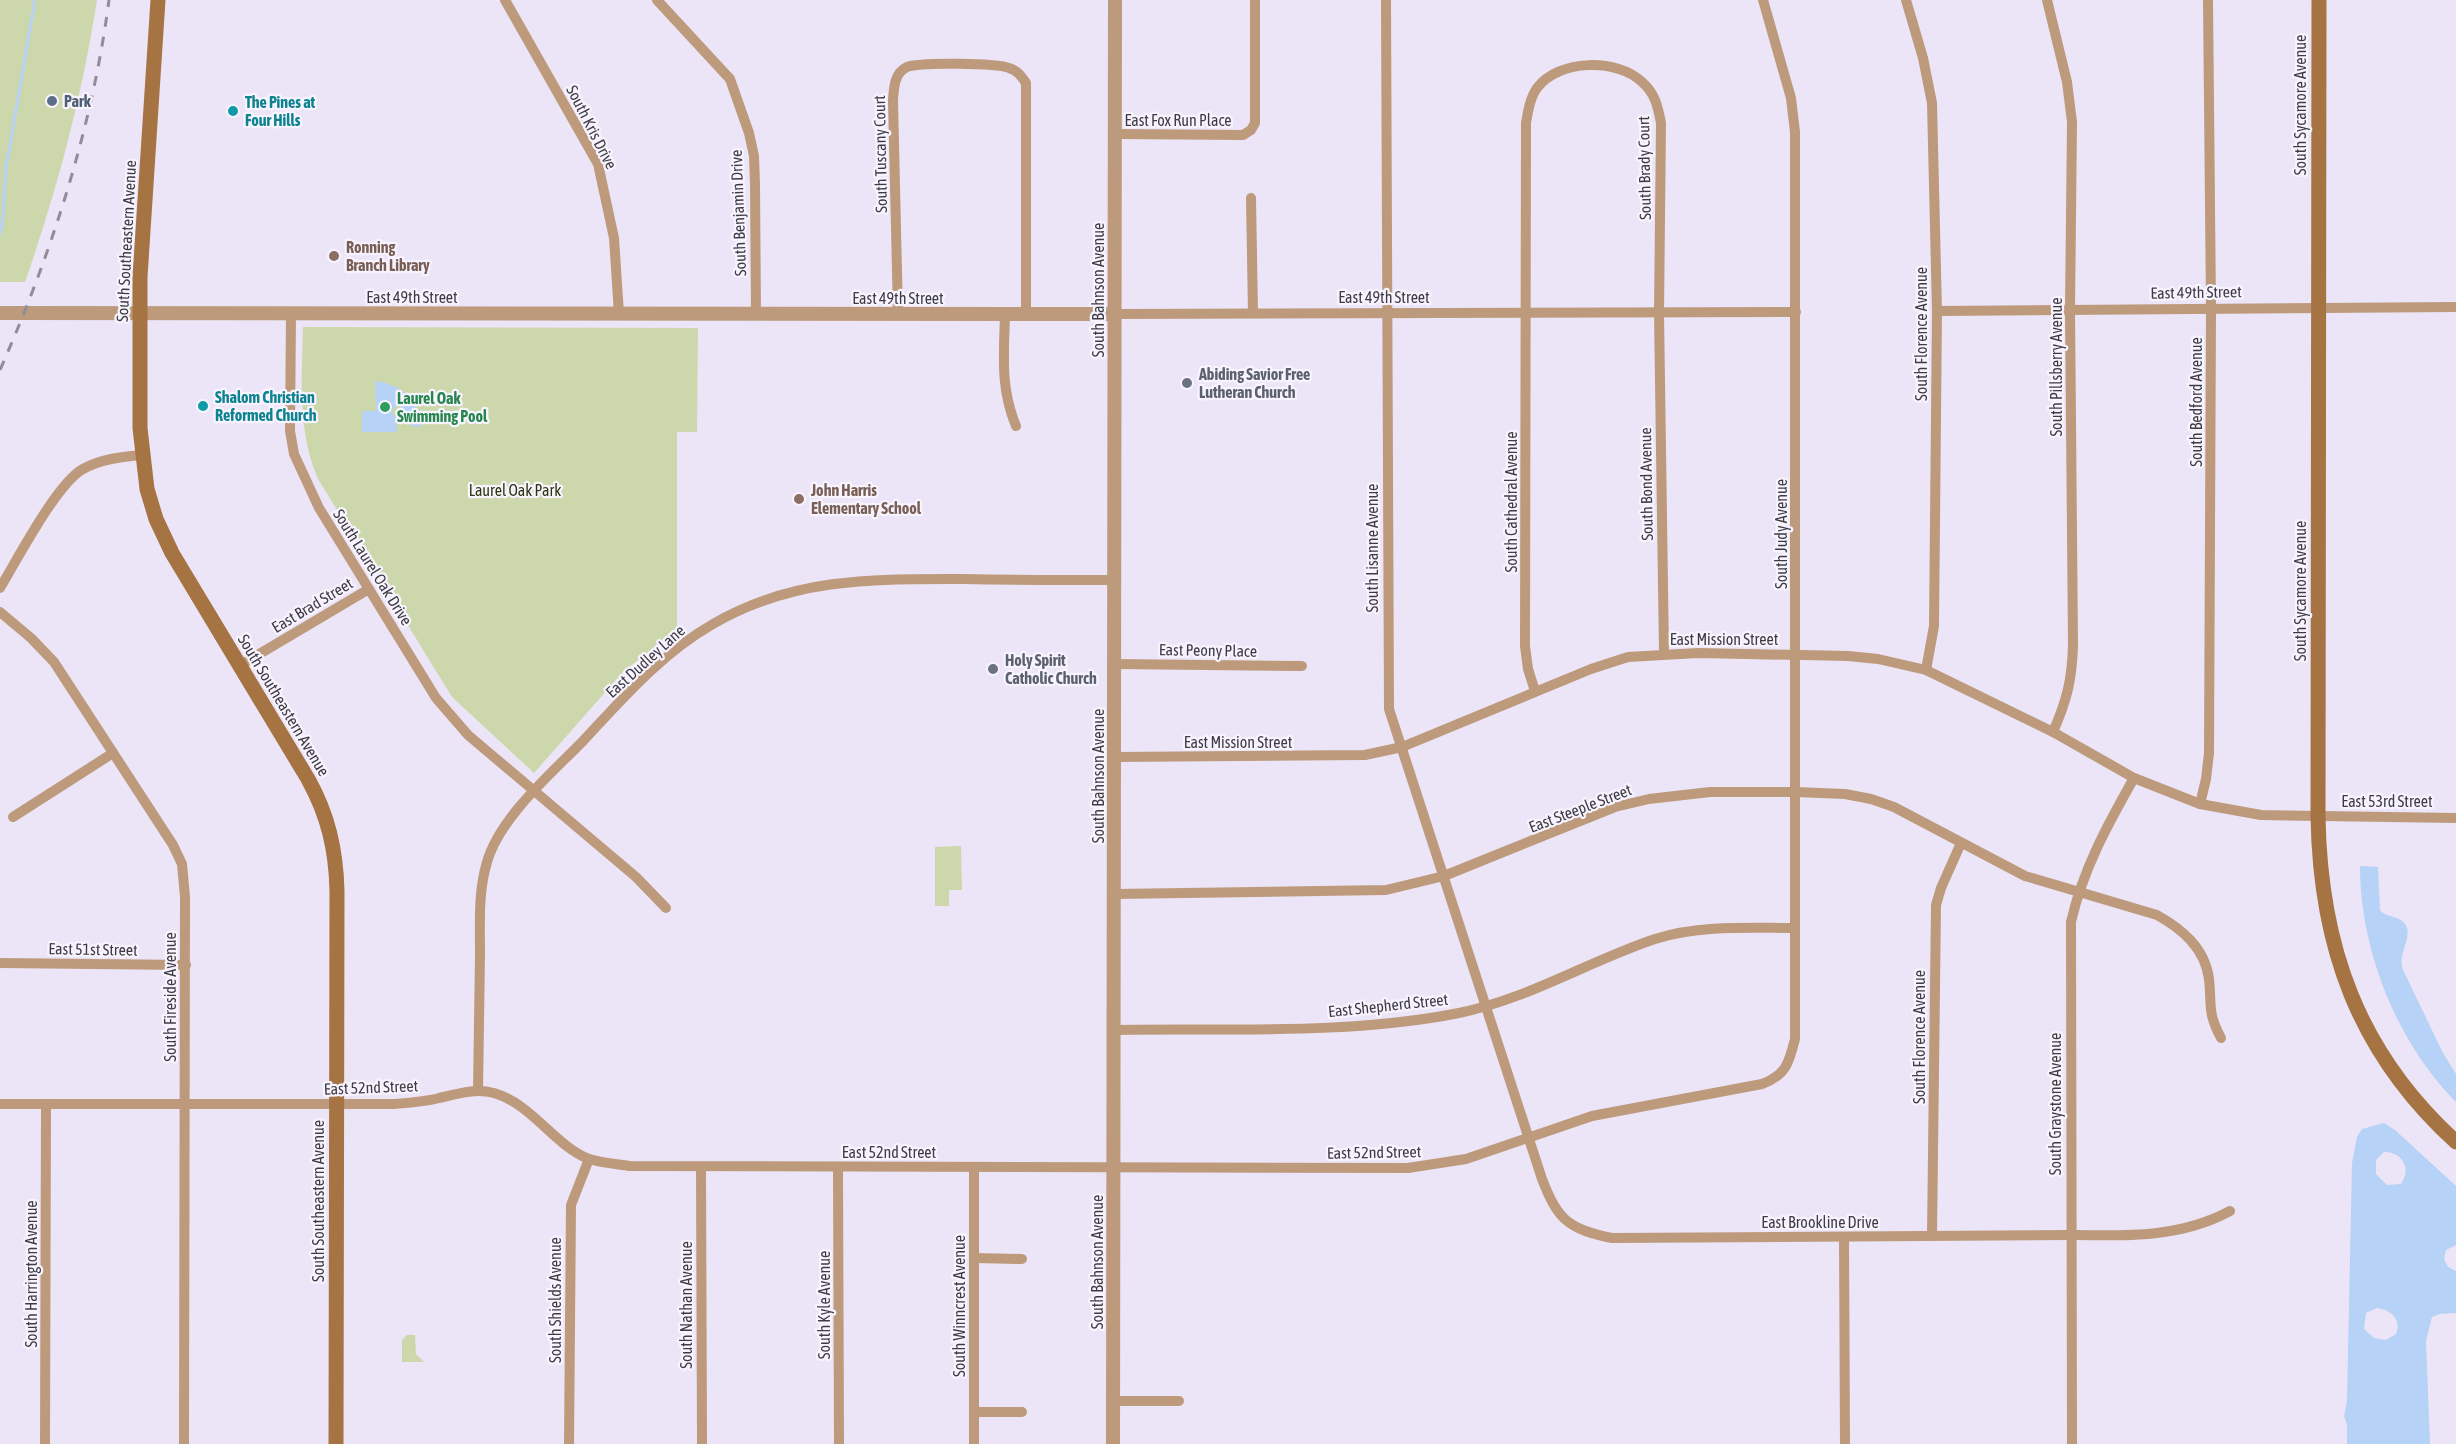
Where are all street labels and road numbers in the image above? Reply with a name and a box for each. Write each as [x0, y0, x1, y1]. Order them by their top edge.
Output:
street label: South Sycamore Avenue [2291, 35, 2310, 175]
street label: South Kris Drive [563, 82, 621, 172]
street label: South Tuscany Court [870, 95, 891, 213]
street label: East Fox Run Place [1124, 111, 1232, 129]
street label: South Brady Court [1634, 115, 1655, 220]
street label: South Benjamin Drive [727, 149, 750, 277]
street label: South Southeastern Avenue [113, 160, 139, 322]
street label: South Bahnson Avenue [1089, 223, 1107, 357]
street label: South Florence Avenue [1912, 267, 1930, 401]
street label: East 49th Street [2150, 282, 2242, 302]
street label: East 49th Street [366, 288, 458, 306]
street label: East 49th Street [1338, 288, 1430, 306]
street label: East 49th Street [852, 289, 944, 307]
street label: South Pillsberry Avenue [2047, 297, 2066, 437]
street label: South Bedford Avenue [2187, 337, 2205, 467]
street label: South Bond Avenue [1636, 427, 1656, 541]
street label: South Cathedral Avenue [1502, 432, 1520, 572]
street label: South Judy Avenue [1772, 479, 1791, 589]
street label: South Lisanne Avenue [1363, 484, 1381, 612]
street label: South Laurel Oak Drive [330, 506, 416, 628]
street label: South Sycamore Avenue [2291, 521, 2310, 661]
street label: East Brad Street [268, 574, 356, 636]
street label: East Dudley Lane [602, 621, 689, 702]
street label: East Mission Street [1670, 630, 1779, 648]
street label: South Southeastern Avenue [235, 631, 333, 779]
street label: East Peony Place [1159, 640, 1257, 661]
street label: South Bahnson Avenue [1089, 709, 1107, 843]
street label: East Mission Street [1184, 733, 1293, 751]
street label: East Steeple Street [1526, 780, 1635, 837]
street label: East 53rd Street [2341, 792, 2433, 810]
street label: South Fireside Avenue [161, 932, 179, 1062]
street label: East 51st Street [48, 939, 138, 959]
street label: South Florence Avenue [1910, 970, 1928, 1104]
street label: East Shepherd Street [1327, 990, 1449, 1021]
street label: South Graystone Avenue [2046, 1033, 2065, 1175]
street label: East 52nd Street [324, 1076, 419, 1098]
street label: South Southeastern Avenue [309, 1120, 327, 1282]
street label: East 52nd Street [1327, 1142, 1422, 1162]
street label: East 52nd Street [842, 1143, 937, 1161]
street label: South Bahnson Avenue [1088, 1195, 1106, 1329]
street label: South Harrington Avenue [22, 1200, 41, 1348]
street label: East Brookline Drive [1761, 1213, 1879, 1231]
street label: South Winncrest Avenue [950, 1235, 968, 1377]
street label: South Shields Avenue [546, 1237, 564, 1363]
street label: South Nathan Avenue [677, 1241, 695, 1369]
street label: South Kyle Avenue [815, 1251, 834, 1359]

